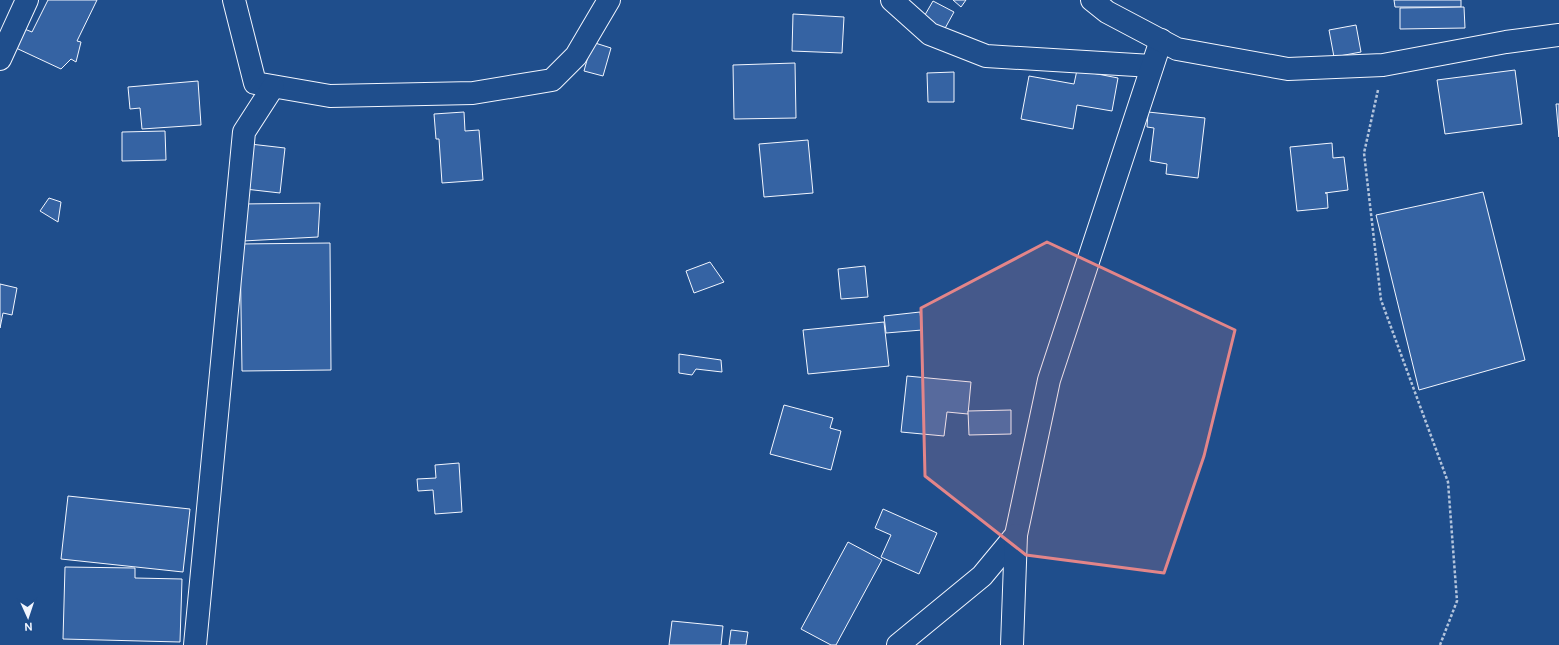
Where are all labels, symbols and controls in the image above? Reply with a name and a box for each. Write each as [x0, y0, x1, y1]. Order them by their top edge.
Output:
north arrow [8, 597, 48, 637]
text: N [24, 620, 33, 634]

